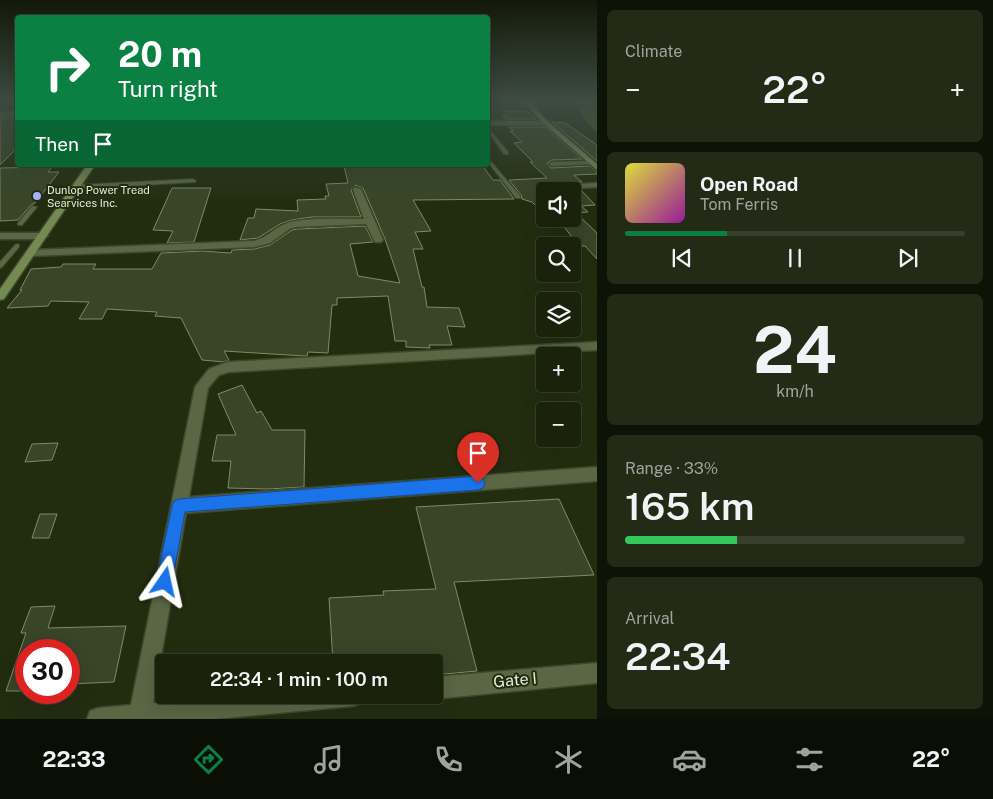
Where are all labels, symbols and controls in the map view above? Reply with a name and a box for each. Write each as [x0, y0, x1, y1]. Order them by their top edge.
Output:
text: 20 m [118, 34, 202, 75]
icon: right [35, 35, 100, 100]
text: Climate [625, 42, 682, 61]
text: 22° [763, 67, 827, 112]
text: − [625, 73, 641, 106]
text: + [949, 73, 965, 106]
text: Turn right [118, 76, 218, 102]
icon: arrive [89, 130, 117, 158]
text: Then [35, 133, 79, 155]
text: Open Road [700, 173, 798, 195]
map controls [536, 182, 581, 447]
button: sound [536, 182, 581, 227]
place label: Dunlop Power Tread Searvices Inc. [47, 184, 150, 209]
marker: Dunlop Power Tread Searvices Inc. [31, 190, 43, 202]
text: Tom Ferris [700, 195, 778, 214]
button: search [536, 237, 581, 282]
icon: previous [668, 244, 696, 272]
icon: pause [781, 244, 809, 272]
icon: next [894, 244, 922, 272]
button: layers [536, 292, 581, 337]
text: 24 [753, 311, 837, 388]
button: + [536, 347, 581, 392]
text: km/h [776, 382, 814, 401]
button: − [536, 402, 581, 447]
pin [457, 432, 499, 483]
icon: arrive [464, 439, 492, 467]
text: Range · 33% [625, 459, 718, 478]
text: 165 km [625, 484, 754, 529]
position arrow [138, 555, 190, 607]
text: Arrival [625, 609, 674, 628]
text: 22:34 [625, 634, 730, 679]
speed limit sign: 30 [15, 639, 80, 704]
text: 22:34 · 1 min · 100 m [210, 668, 388, 690]
street label: Gate I [492, 669, 538, 691]
icon: directions [191, 742, 226, 777]
icon: music [311, 742, 346, 777]
icon: phone [431, 742, 466, 777]
icon: climate [551, 742, 586, 777]
icon: car [672, 742, 707, 777]
icon: filters [792, 742, 827, 777]
text: 22:33 [43, 746, 106, 772]
text: 22° [912, 746, 950, 772]

